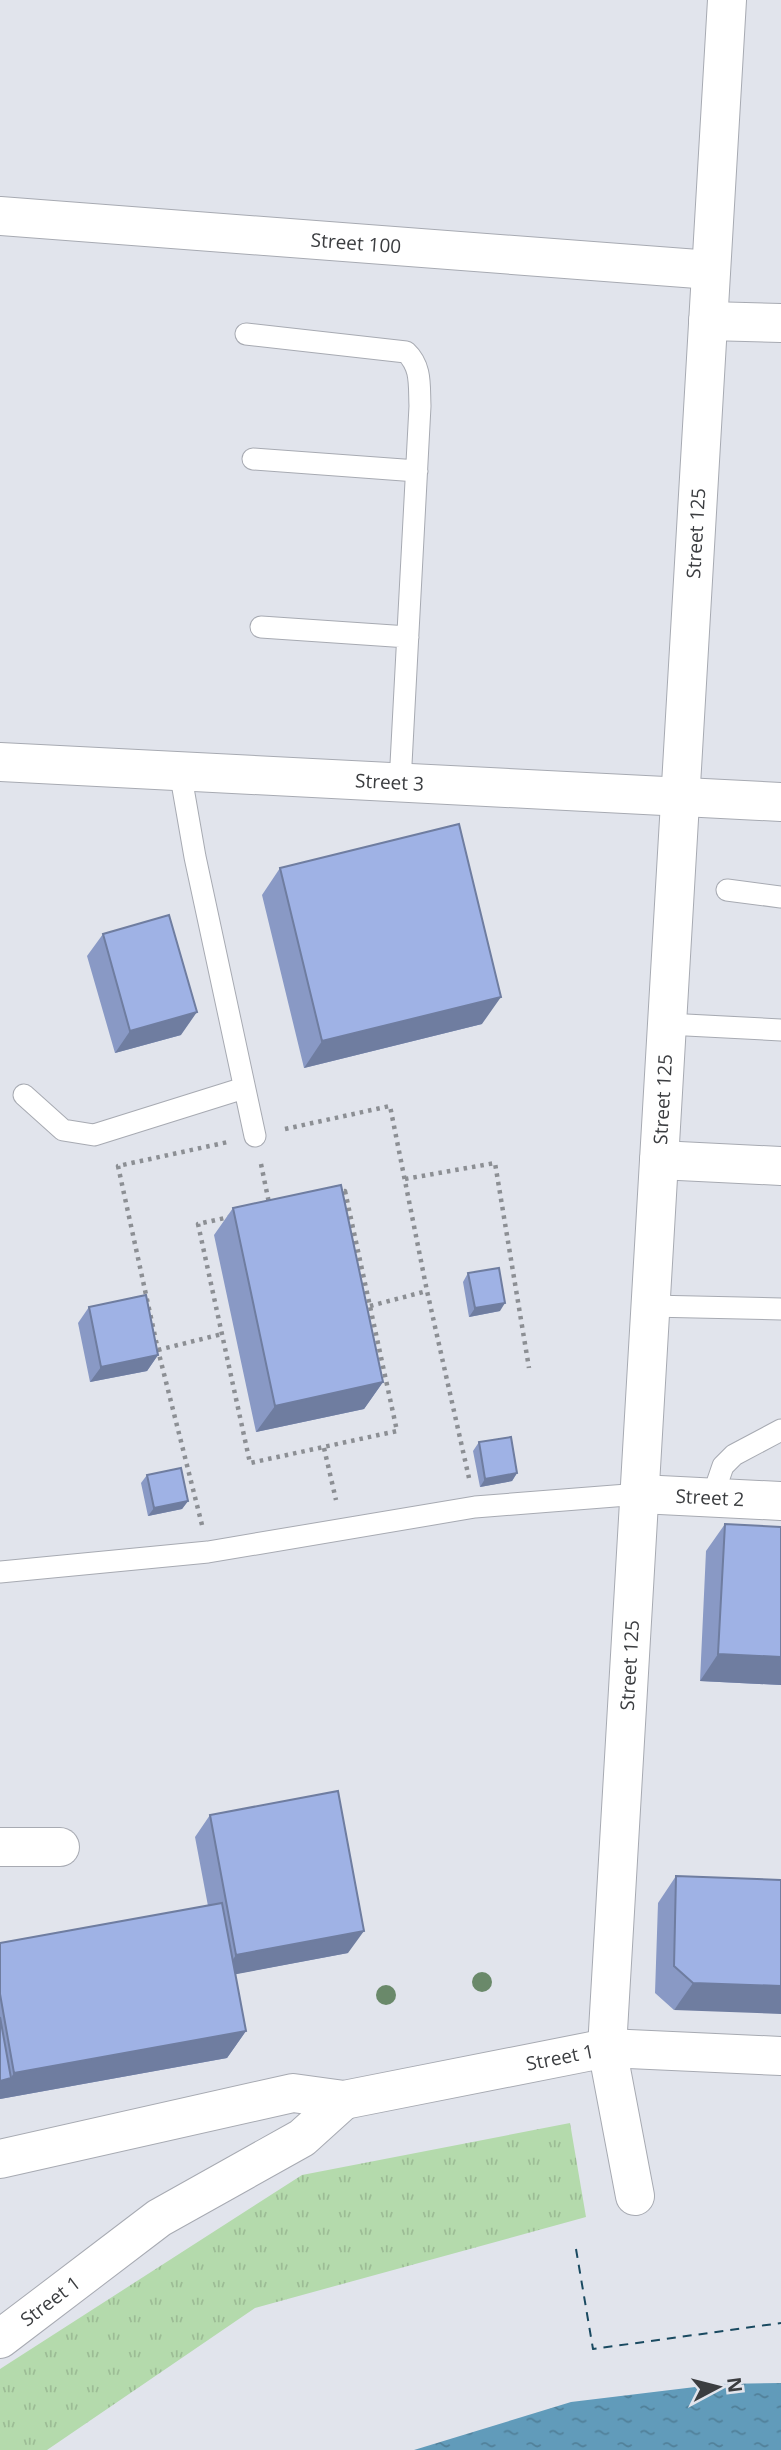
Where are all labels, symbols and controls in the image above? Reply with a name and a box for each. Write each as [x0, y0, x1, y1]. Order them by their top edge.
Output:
street label: Street 100 [310, 227, 402, 259]
street label: Street 125 [680, 487, 711, 579]
street label: Street 3 [354, 767, 425, 797]
street label: Street 125 [647, 1053, 678, 1145]
street label: Street 2 [675, 1483, 745, 1512]
street label: Street 125 [614, 1619, 645, 1711]
street label: Street 1 [524, 2038, 596, 2077]
street label: Street 1 [15, 2270, 85, 2332]
north arrow [683, 2352, 753, 2422]
text: N [721, 2376, 749, 2394]

